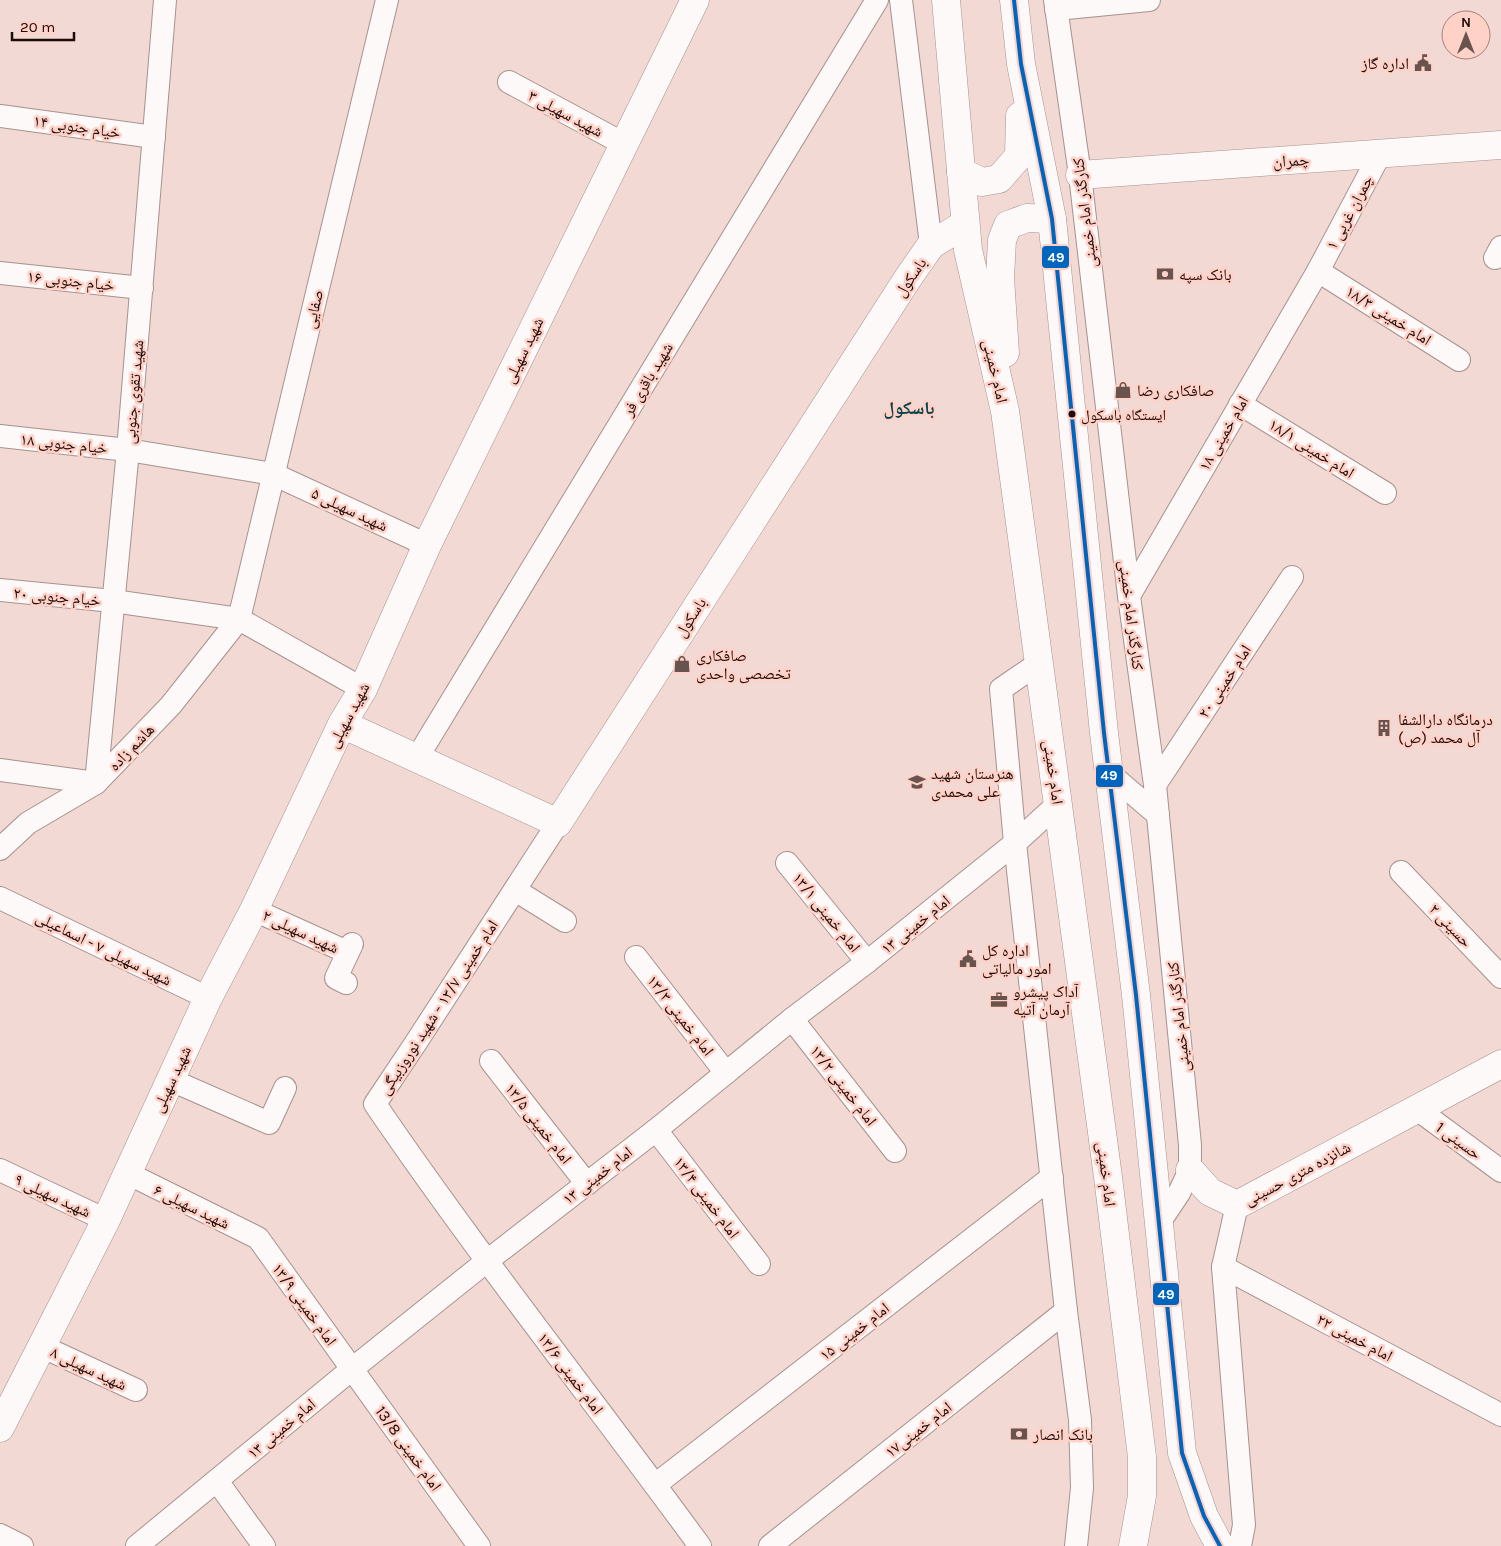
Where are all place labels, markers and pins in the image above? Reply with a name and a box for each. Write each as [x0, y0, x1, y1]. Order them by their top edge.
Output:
public building icon: اداره گاز [1413, 53, 1433, 73]
place label: اداره گاز [1360, 54, 1409, 73]
bank icon: بانک سپه [1155, 264, 1175, 284]
place label: بانک سپه [1179, 265, 1232, 284]
shop icon: صافکاری رضا [1113, 380, 1133, 400]
place label: صافکاری رضا [1137, 381, 1214, 401]
place label: ایستگاه باسکول [1081, 406, 1166, 425]
marker: ایستگاه باسکول [1067, 409, 1077, 419]
place label: صافکاری تخصصی واحدی [696, 646, 791, 684]
shop icon: صافکاری تخصصی واحدی [672, 654, 692, 674]
place label: درمانگاه دارالشفا آل محمد (ص) [1398, 710, 1493, 748]
building icon: درمانگاه دارالشفا آل محمد (ص) [1374, 718, 1394, 738]
place label: هنرستان شهید علی محمدی [931, 764, 1014, 802]
school or university icon: هنرستان شهید علی محمدی [907, 772, 927, 792]
place label: اداره کل امور مالیاتی [982, 941, 1052, 979]
public building icon: اداره کل امور مالیاتی [958, 949, 978, 969]
place label: آداک پیشرو آرمان آتیه [1013, 982, 1079, 1020]
office icon: آداک پیشرو آرمان آتیه [989, 990, 1009, 1010]
bank icon: بانک انصار [1009, 1424, 1029, 1444]
place label: بانک انصار [1032, 1425, 1093, 1444]

